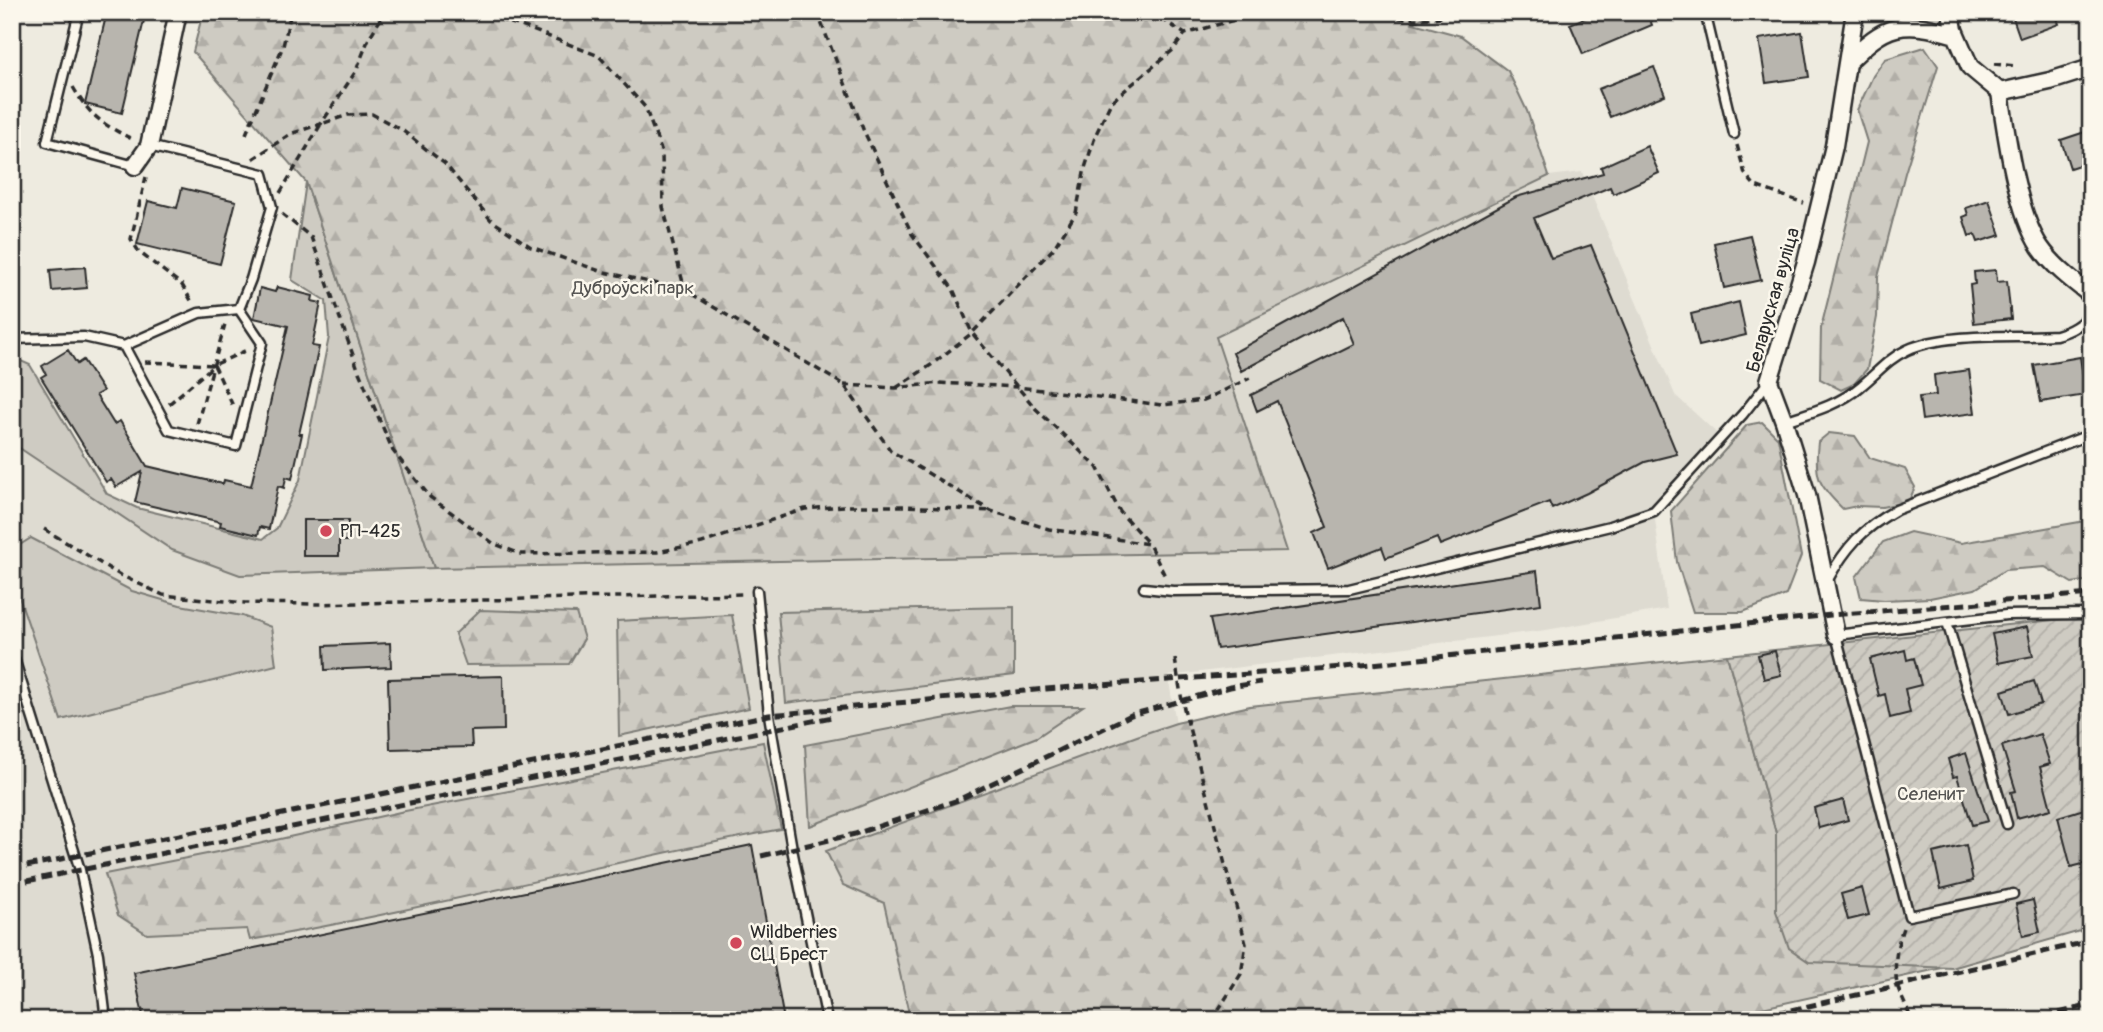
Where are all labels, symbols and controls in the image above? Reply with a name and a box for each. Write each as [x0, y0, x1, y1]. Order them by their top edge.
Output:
street label: Беларуская вуліца [1741, 225, 1805, 375]
park label: Дуброўскі парк [571, 276, 694, 300]
place label: РП-425 [340, 519, 401, 543]
marker: РП-425 [318, 523, 334, 539]
park label: Селенит [1897, 782, 1965, 806]
place label: Wildberries СЦ Брест [750, 920, 837, 966]
marker: Wildberries СЦ Брест [728, 935, 744, 951]

